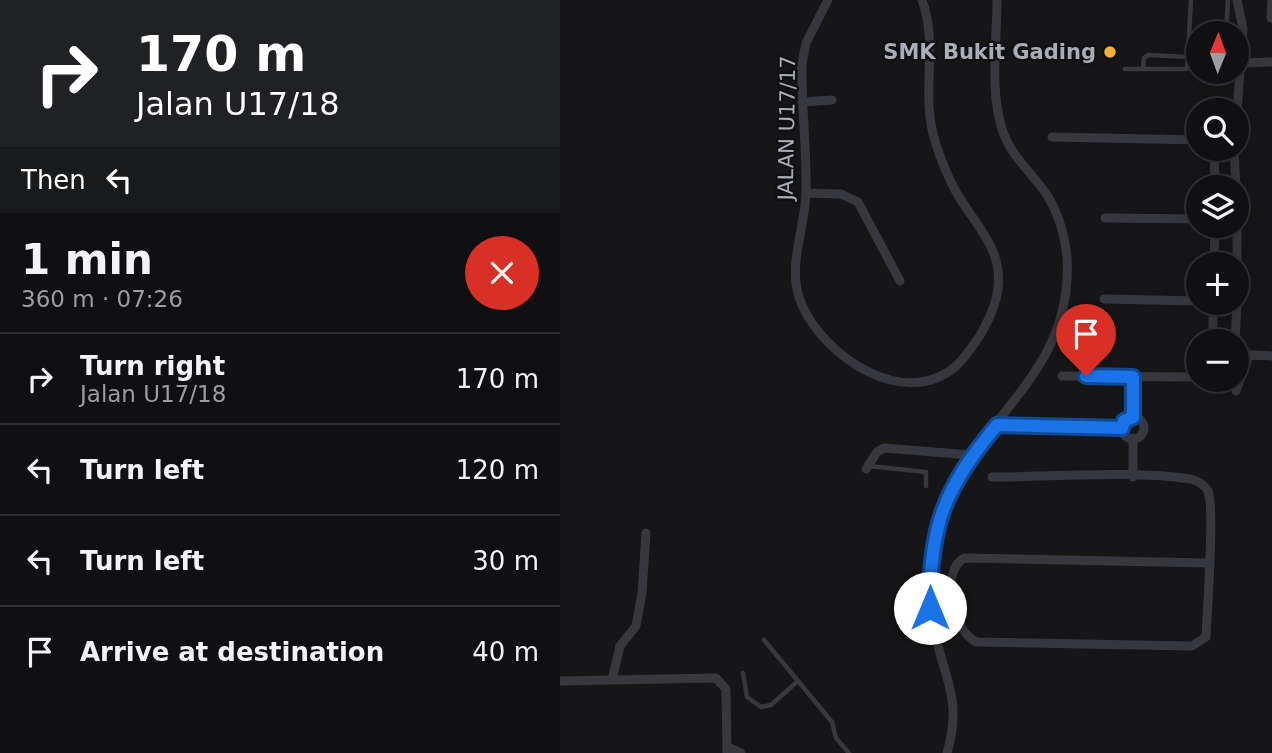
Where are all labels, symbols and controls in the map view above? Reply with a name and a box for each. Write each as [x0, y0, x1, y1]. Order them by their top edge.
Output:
north arrow [1186, 21, 1250, 84]
map controls [1186, 21, 1249, 392]
text: 170 m [136, 26, 306, 83]
icon: right [21, 28, 112, 119]
place label: SMK Bukit Gading [883, 40, 1096, 64]
marker: SMK Bukit Gading [1102, 44, 1118, 60]
street label: JALAN U17/17 [774, 55, 800, 203]
text: Jalan U17/18 [136, 85, 340, 123]
button: search [1186, 98, 1249, 161]
icon: left [100, 161, 138, 199]
text: Then [21, 165, 86, 195]
button: layers [1186, 175, 1249, 238]
text: 1 min [21, 235, 153, 284]
button: close [465, 236, 539, 310]
button: + [1186, 252, 1249, 315]
text: 360 m · 07:26 [21, 286, 183, 312]
pin [1056, 304, 1116, 376]
icon: arrive [1067, 315, 1105, 353]
button: − [1186, 329, 1249, 392]
text: Turn right [80, 351, 225, 381]
icon: right [21, 360, 59, 398]
text: 170 m [456, 364, 539, 394]
text: Jalan U17/18 [80, 381, 226, 407]
icon: left [21, 451, 59, 489]
text: Turn left [80, 455, 204, 485]
text: 120 m [456, 455, 539, 485]
icon: left [21, 542, 59, 580]
text: Turn left [80, 546, 204, 576]
text: 30 m [472, 546, 539, 576]
position arrow [893, 571, 967, 645]
icon: arrive [21, 633, 59, 671]
text: Arrive at destination [80, 637, 384, 667]
text: 40 m [472, 637, 539, 667]

